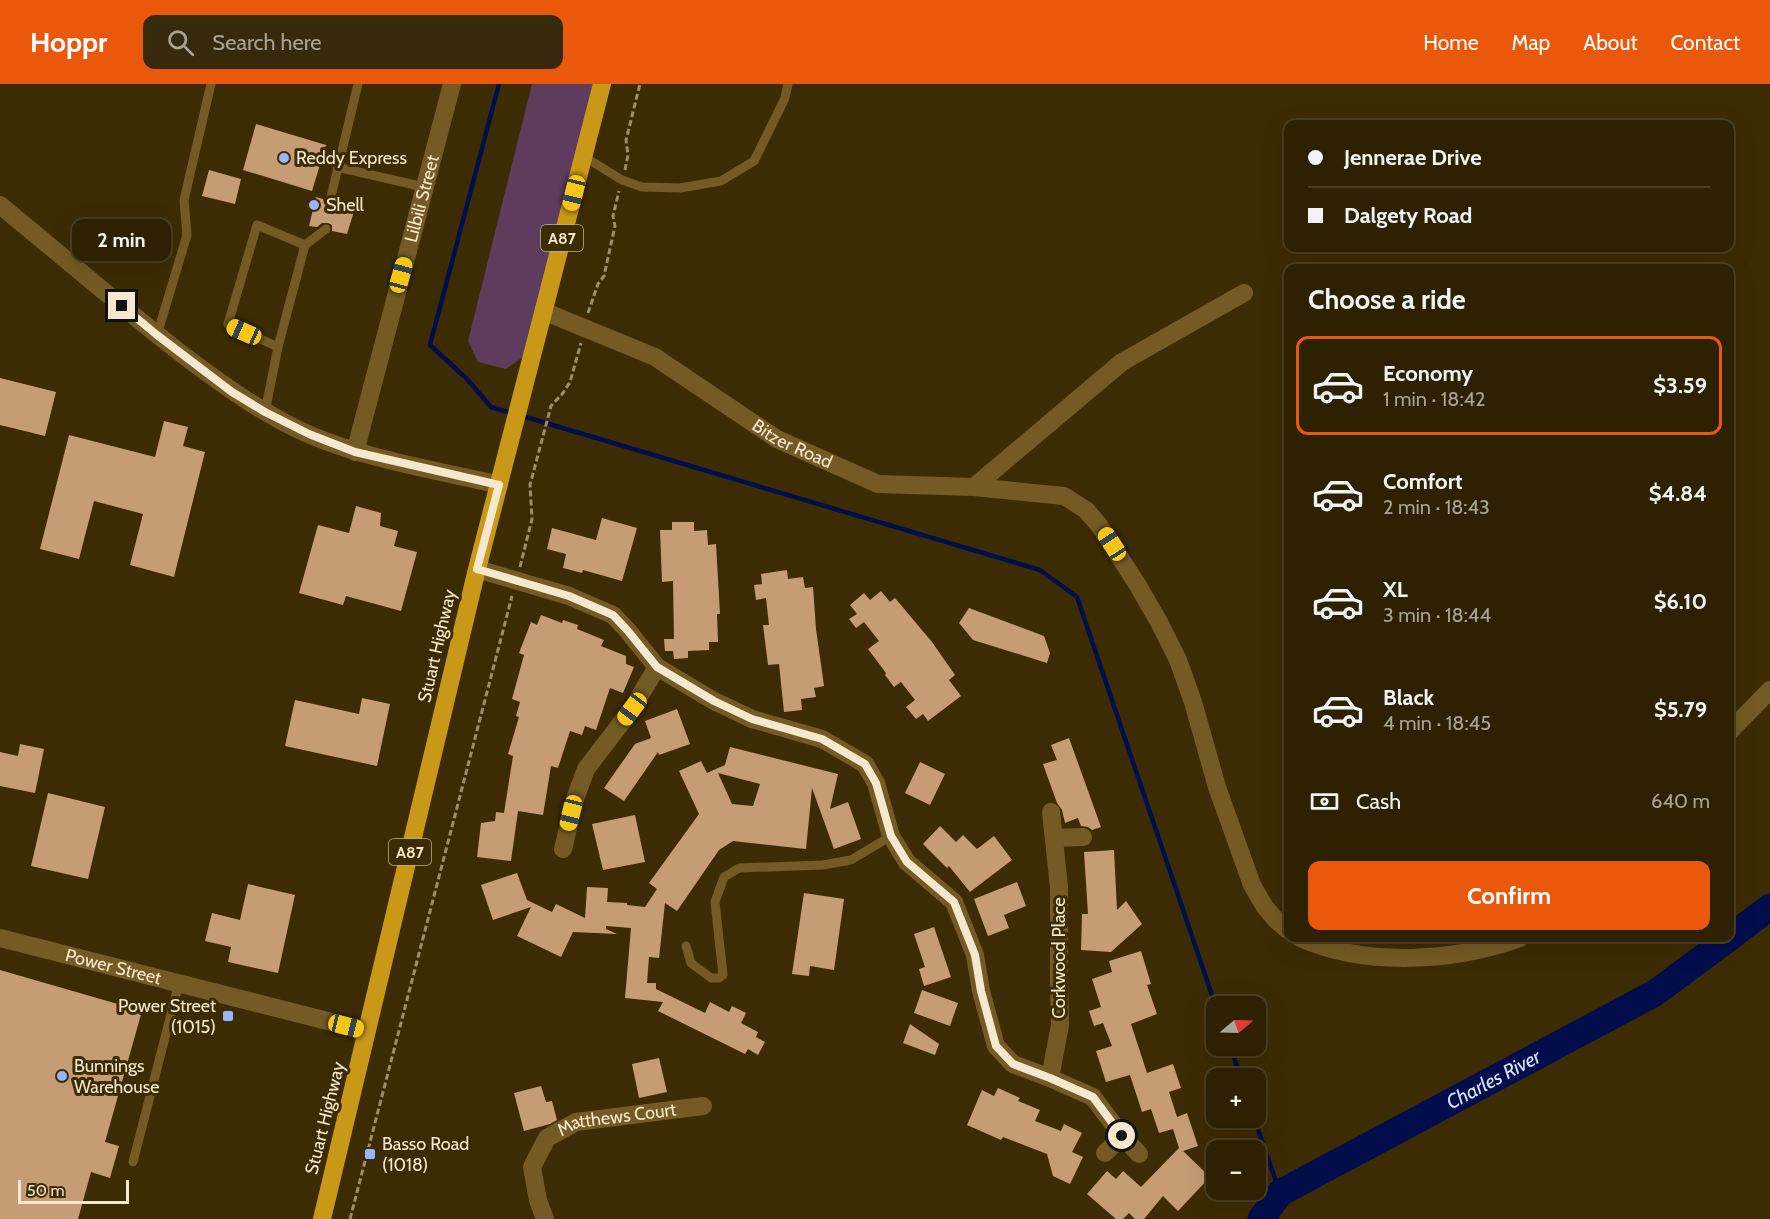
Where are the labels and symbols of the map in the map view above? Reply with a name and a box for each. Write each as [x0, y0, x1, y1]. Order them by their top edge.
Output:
place label: Reddy Express [296, 147, 407, 169]
marker: Reddy Express [277, 151, 291, 165]
street label: Lilbili Street [400, 153, 444, 245]
car [561, 173, 587, 213]
place label: Shell [326, 194, 365, 216]
marker: Shell [307, 198, 321, 212]
callout: 2 min [72, 219, 172, 261]
road number: A87 [541, 225, 583, 251]
car [388, 255, 414, 295]
route end [108, 292, 135, 319]
car [224, 316, 264, 348]
street label: Bitzer Road [748, 415, 836, 473]
car [1095, 524, 1129, 564]
street label: Stuart Highway [413, 587, 461, 705]
car [614, 689, 650, 729]
car [558, 793, 584, 833]
road number: A87 [389, 839, 431, 865]
street label: Corkwood Place [1048, 897, 1070, 1019]
street label: Power Street [63, 944, 164, 989]
place label: Power Street (1015) [118, 995, 216, 1038]
north arrow [1206, 996, 1266, 1056]
marker: Power Street (1015) [221, 1009, 235, 1023]
car [326, 1013, 366, 1039]
water label: Charles River [1442, 1044, 1545, 1114]
place label: Bunnings Warehouse [74, 1055, 159, 1098]
street label: Stuart Highway [300, 1059, 350, 1177]
marker: Bunnings Warehouse [55, 1069, 69, 1083]
street label: Matthews Court [553, 1098, 677, 1141]
route start [1108, 1122, 1135, 1149]
place label: Basso Road (1018) [382, 1133, 469, 1176]
marker: Basso Road (1018) [363, 1147, 377, 1161]
scale bar [18, 1177, 129, 1204]

